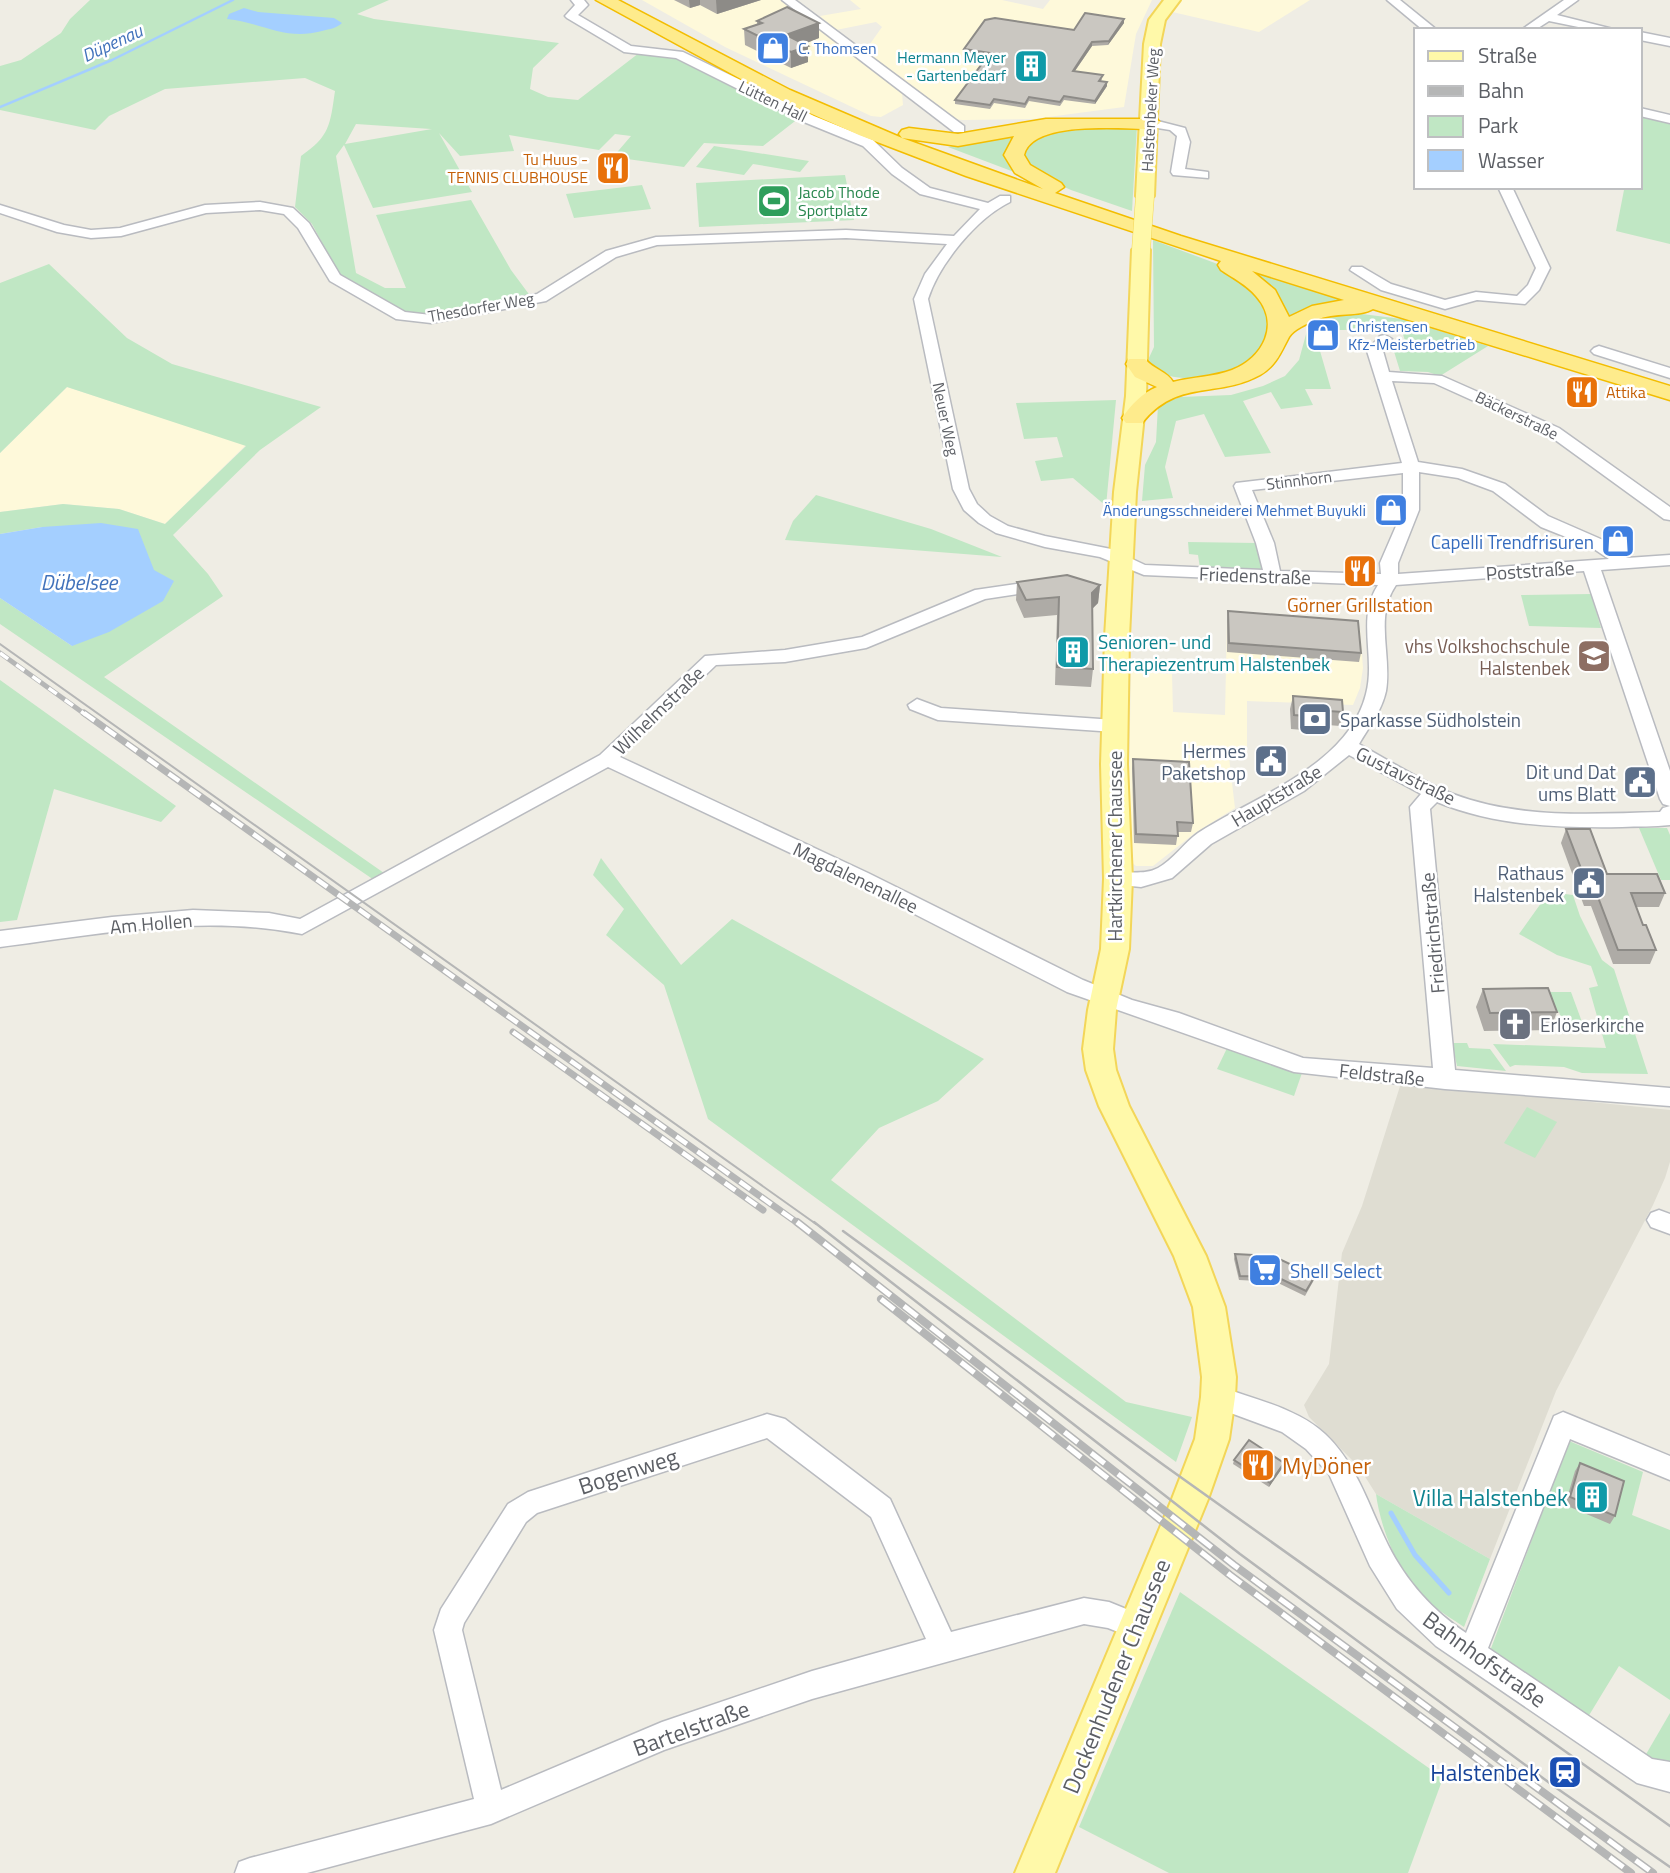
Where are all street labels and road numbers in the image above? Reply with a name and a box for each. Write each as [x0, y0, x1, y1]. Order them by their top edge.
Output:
street label: Halstenbeker Weg [1135, 48, 1165, 172]
street label: Lütten Hall [735, 74, 811, 128]
street label: Thesdorfer Weg [426, 286, 536, 328]
street label: Neuer Weg [927, 380, 965, 458]
street label: Bäckerstraße [1471, 385, 1563, 445]
street label: Stinnhorn [1265, 464, 1333, 496]
street label: Poststraße [1485, 552, 1575, 588]
street label: Friedenstraße [1199, 559, 1311, 591]
street label: Wilhelmstraße [606, 659, 710, 761]
street label: Gustavstraße [1351, 738, 1461, 812]
street label: Hartkirchener Chaussee [1100, 751, 1129, 941]
street label: Hauptstraße [1225, 757, 1327, 833]
street label: Magdalenenallee [788, 834, 924, 920]
street label: Friedrichstraße [1412, 871, 1452, 995]
street label: Am Hollen [109, 905, 193, 941]
street label: Feldstraße [1338, 1055, 1426, 1093]
street label: Bogenweg [574, 1438, 682, 1504]
street label: Dockenhudener Chaussee [1053, 1553, 1179, 1799]
street label: Bahnhofstraße [1416, 1602, 1554, 1716]
street label: Bartelstraße [628, 1691, 754, 1765]

